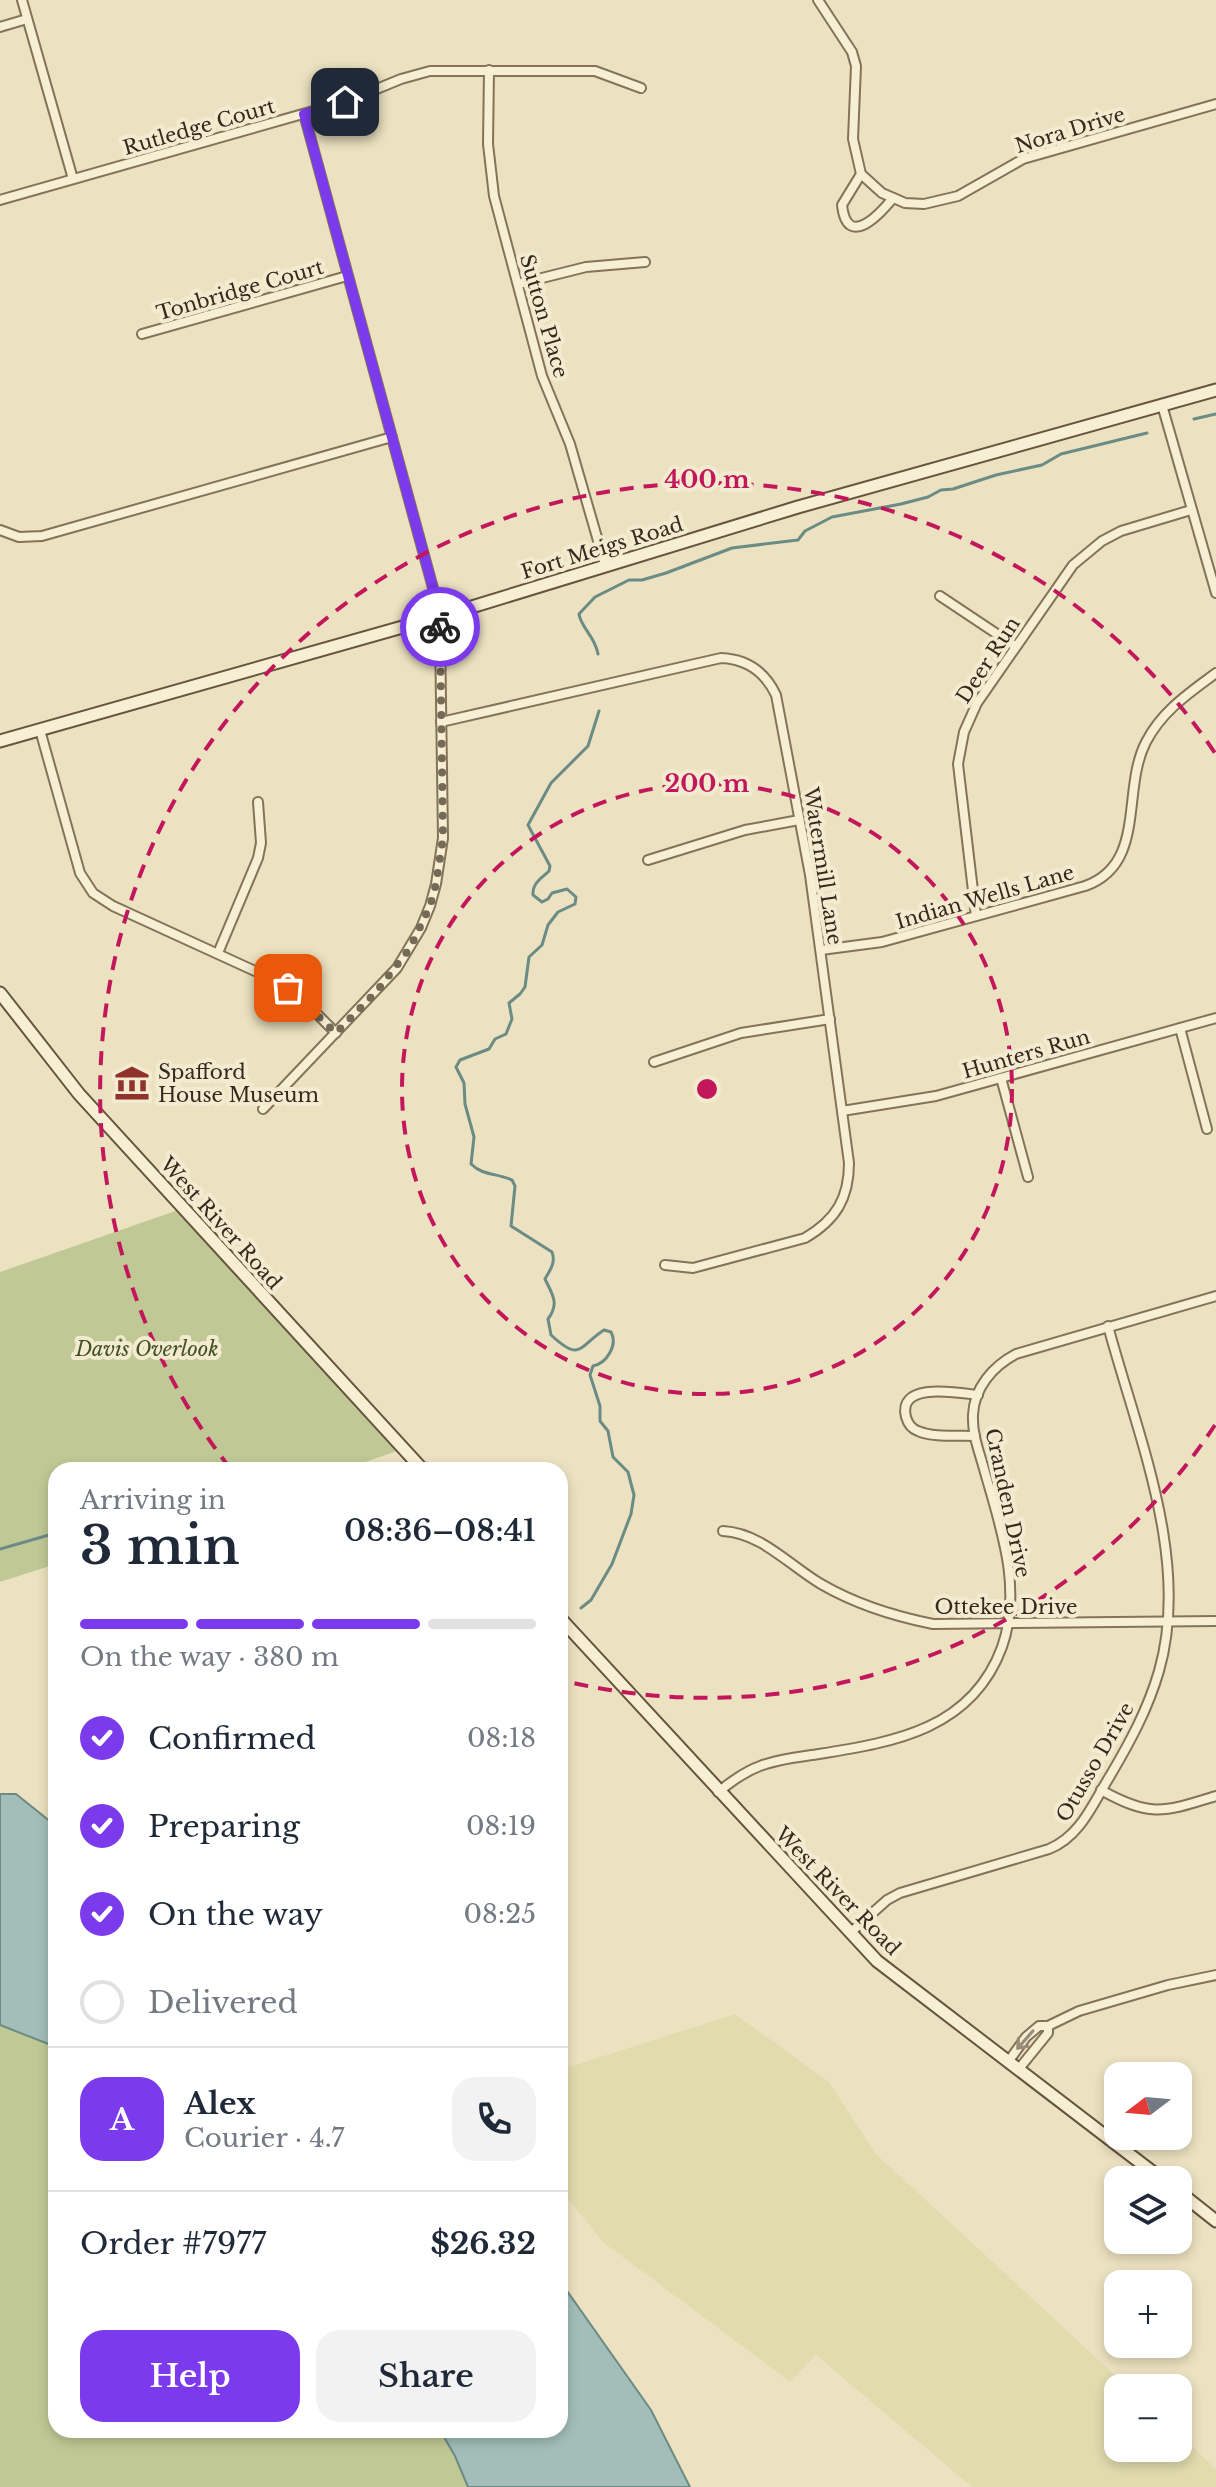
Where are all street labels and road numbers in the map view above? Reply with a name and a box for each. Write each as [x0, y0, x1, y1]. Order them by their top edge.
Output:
street label: Rutledge Court [120, 94, 278, 160]
street label: Nora Drive [1012, 102, 1128, 158]
street label: Sutton Place [515, 251, 573, 381]
street label: Tonbridge Court [154, 255, 327, 325]
street label: Fort Meigs Road [518, 512, 686, 584]
street label: Deer Run [951, 612, 1025, 708]
street label: Watermill Lane [799, 784, 847, 947]
street label: Indian Wells Lane [893, 860, 1077, 934]
street label: Hunters Run [959, 1024, 1093, 1084]
street label: West River Road [155, 1151, 287, 1294]
street label: Cranden Drive [980, 1426, 1036, 1580]
street label: Ottekee Drive [935, 1595, 1077, 1619]
street label: Otusso Drive [1051, 1698, 1139, 1826]
street label: West River Road [770, 1821, 906, 1960]

